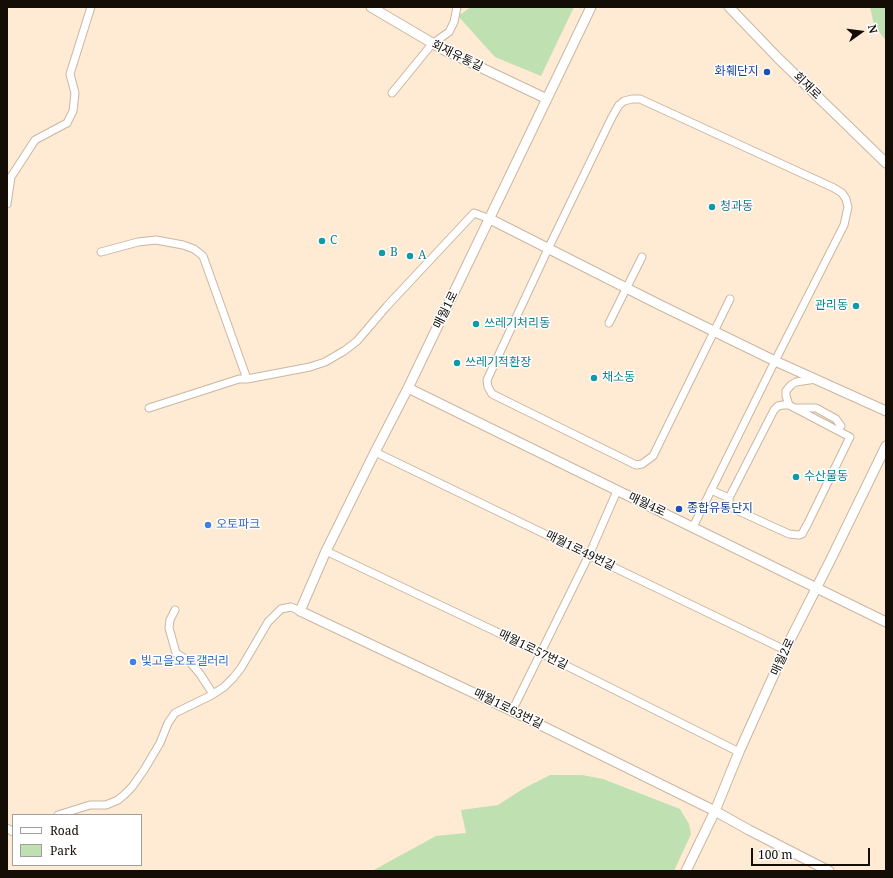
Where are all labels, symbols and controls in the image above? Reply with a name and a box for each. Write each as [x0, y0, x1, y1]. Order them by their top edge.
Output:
north arrow [841, 12, 881, 52]
text: N [865, 23, 881, 35]
street label: 회재유통길 [429, 37, 485, 75]
place label: 화훼단지 [715, 65, 759, 79]
marker: 화훼단지 [762, 67, 772, 77]
street label: 회재로 [790, 69, 824, 103]
place label: 청과동 [720, 200, 753, 214]
marker: 청과동 [707, 202, 717, 212]
place label: C [330, 234, 337, 248]
marker: C [317, 236, 327, 246]
place label: B [390, 246, 398, 260]
marker: B [377, 248, 387, 258]
place label: A [418, 249, 426, 263]
marker: A [405, 251, 415, 261]
street label: 매월1로 [431, 289, 461, 331]
place label: 관리동 [815, 299, 848, 313]
marker: 관리동 [851, 301, 861, 311]
place label: 쓰레기처리동 [484, 317, 550, 331]
marker: 쓰레기처리동 [471, 319, 481, 329]
place label: 쓰레기적환장 [465, 356, 531, 370]
marker: 쓰레기적환장 [452, 358, 462, 368]
place label: 채소동 [602, 371, 635, 385]
marker: 채소동 [589, 373, 599, 383]
place label: 수산물동 [804, 470, 848, 484]
marker: 수산물동 [791, 472, 801, 482]
street label: 매월4로 [626, 490, 668, 520]
place label: 종합유통단지 [687, 502, 753, 516]
marker: 종합유통단지 [674, 504, 684, 514]
place label: 오토파크 [216, 518, 260, 532]
marker: 오토파크 [203, 520, 213, 530]
street label: 매월1로49번길 [543, 528, 617, 574]
street label: 매월1로57번길 [496, 627, 570, 673]
street label: 매월2로 [768, 636, 798, 678]
place label: 빛고을오토갤러리 [141, 655, 229, 669]
marker: 빛고을오토갤러리 [128, 657, 138, 667]
street label: 매월1로63번길 [471, 686, 545, 732]
legend [12, 814, 142, 866]
text: Road [50, 822, 79, 839]
scale bar [753, 840, 872, 866]
text: Park [50, 842, 77, 859]
text: 100 m [758, 846, 793, 863]

